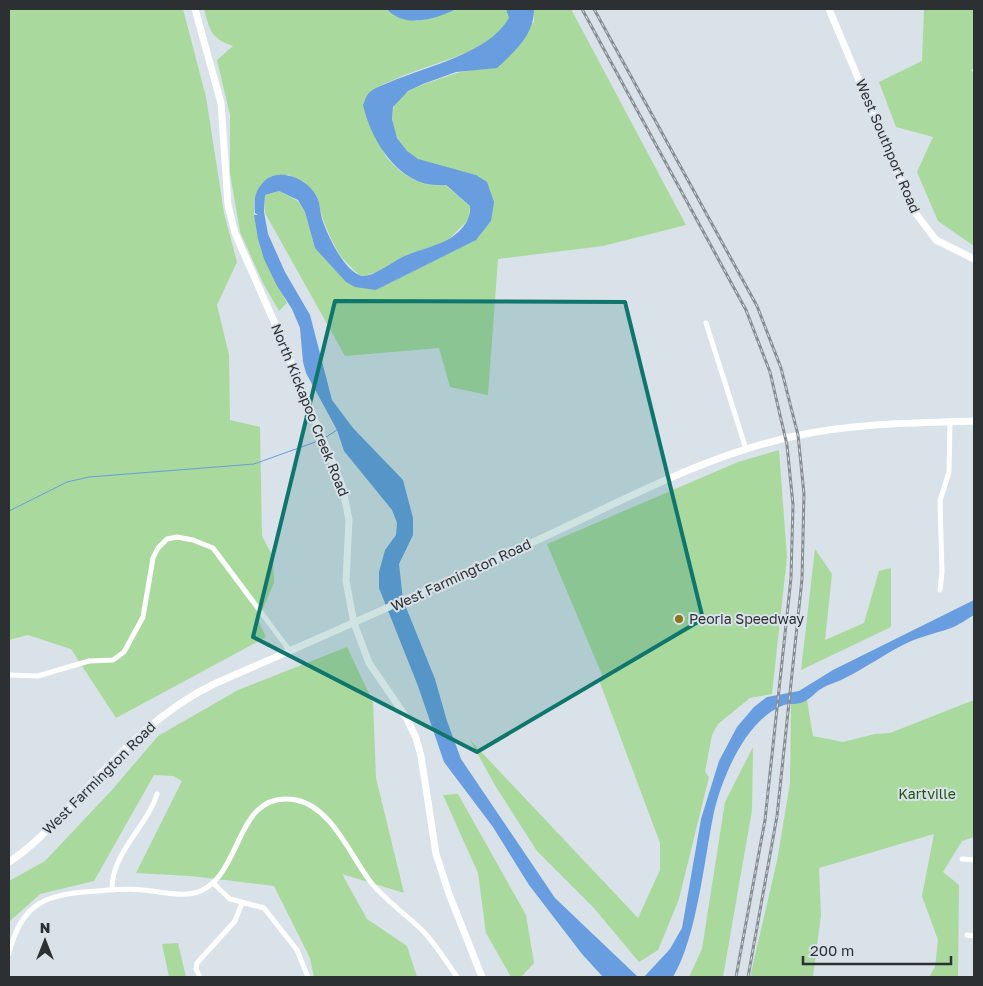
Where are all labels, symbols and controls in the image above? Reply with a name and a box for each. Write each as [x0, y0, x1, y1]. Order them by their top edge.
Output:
street label: West Southport Road [853, 76, 924, 215]
street label: North Kickapoo Creek Road [268, 321, 353, 499]
street label: West Farmington Road [388, 535, 534, 615]
place label: Peoria Speedway [689, 610, 804, 627]
marker: Peoria Speedway [673, 613, 685, 625]
street label: West Farmington Road [39, 718, 159, 838]
park label: Kartville [898, 785, 956, 802]
north arrow [20, 916, 70, 966]
text: N [40, 919, 50, 936]
scale bar [803, 934, 950, 966]
text: 200 m [810, 941, 854, 959]

